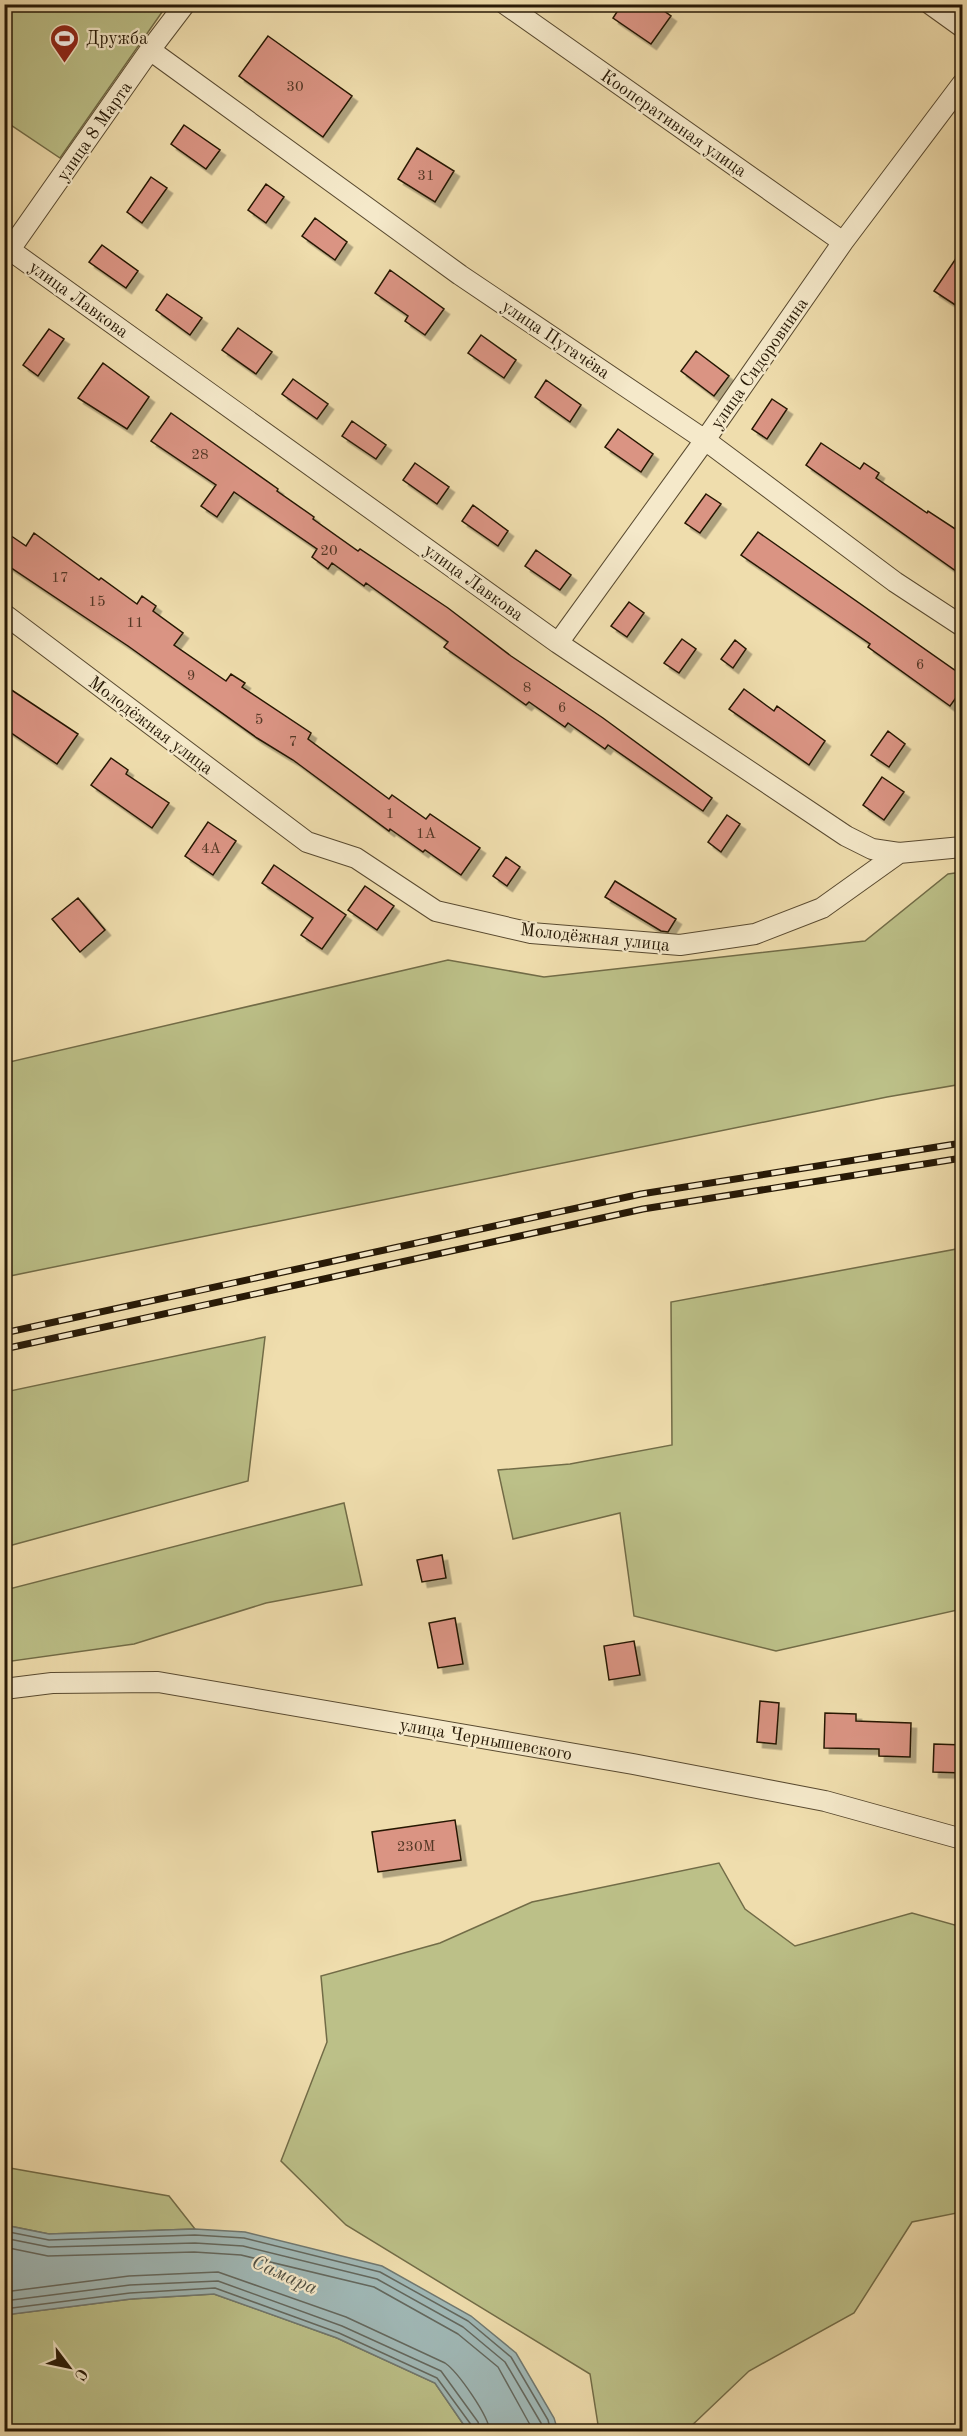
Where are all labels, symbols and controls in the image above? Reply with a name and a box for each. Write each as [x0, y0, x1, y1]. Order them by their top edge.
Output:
sports icon: Дружба [49, 22, 81, 64]
place label: Дружба [86, 30, 148, 48]
street label: Кооперативная улица [597, 67, 750, 181]
street label: улица 8 Марта [54, 78, 136, 185]
house number: 30 [286, 80, 304, 95]
house number: 31 [417, 169, 435, 184]
street label: улица Лавкова [25, 258, 132, 342]
street label: улица Сидоровнина [708, 295, 812, 433]
street label: улица Пугачёва [498, 297, 613, 383]
house number: 28 [191, 448, 209, 463]
street label: улица Лавкова [420, 541, 527, 625]
house number: 20 [320, 544, 338, 559]
house number: 17 [51, 571, 69, 586]
house number: 15 [88, 595, 106, 610]
house number: 11 [126, 616, 144, 631]
house number: 6 [916, 658, 924, 673]
house number: 9 [187, 669, 195, 684]
street label: Молодёжная улица [85, 673, 216, 778]
house number: 8 [523, 681, 531, 696]
house number: 6 [558, 701, 566, 716]
house number: 5 [255, 713, 263, 728]
house number: 7 [289, 735, 297, 750]
house number: 1 [386, 807, 394, 822]
house number: 1А [416, 827, 437, 842]
house number: 4А [201, 842, 222, 857]
street label: Молодёжная улица [519, 921, 671, 955]
street label: улица Чернышевского [398, 1716, 574, 1764]
house number: 230М [397, 1840, 435, 1855]
water label: Самара [248, 2253, 320, 2299]
north arrow [39, 2337, 99, 2397]
text: С [70, 2365, 90, 2383]

